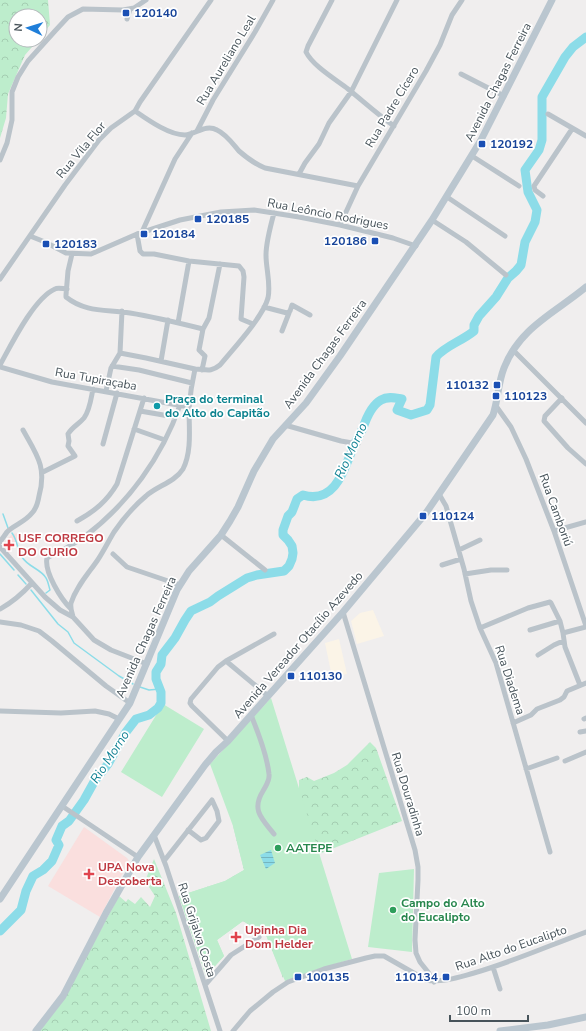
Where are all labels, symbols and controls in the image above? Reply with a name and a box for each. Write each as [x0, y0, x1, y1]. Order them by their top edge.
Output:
place label: 120140 [134, 5, 177, 21]
north arrow [8, 8, 48, 48]
marker: 120140 [121, 8, 131, 18]
street label: Rua Aureliano Leal [193, 12, 259, 108]
street label: Avenida Chagas Ferreira [461, 20, 535, 144]
text: N [11, 23, 26, 32]
street label: Rua Padre Cícero [361, 63, 423, 151]
street label: Rua Vila Flor [53, 118, 110, 182]
place label: 120192 [490, 136, 533, 152]
marker: 120192 [477, 139, 487, 149]
street label: Rua Leôncio Rodrigues [266, 194, 390, 234]
place label: 120185 [206, 211, 249, 227]
marker: 120185 [193, 214, 203, 224]
place label: 120184 [152, 226, 195, 242]
marker: 120184 [139, 229, 149, 239]
place label: 120186 [324, 233, 367, 249]
place label: 120183 [54, 236, 97, 252]
marker: 120186 [370, 236, 380, 246]
marker: 120183 [41, 239, 51, 249]
street label: Avenida Chagas Ferreira [280, 296, 370, 412]
street label: Rua Tupiraçaba [54, 364, 138, 394]
place label: 110132 [446, 377, 489, 393]
marker: 110132 [492, 380, 502, 390]
place label: 110123 [504, 388, 547, 404]
place label: Praça do terminal do Alto do Capitão [165, 391, 270, 421]
marker: 110123 [491, 391, 501, 401]
marker: Praça do terminal do Alto do Capitão [152, 401, 162, 411]
water label: Rio Morno [330, 420, 372, 482]
street label: Rua Camboriú [535, 471, 577, 549]
place label: 110124 [431, 508, 474, 524]
marker: 110124 [418, 511, 428, 521]
place label: USF CORREGO DO CURIO [18, 530, 104, 560]
marker: USF CORREGO DO CURIO [3, 539, 15, 551]
street label: Avenida Vereador Otacílio Azevedo [230, 568, 367, 722]
street label: Avenida Chagas Ferreira [112, 574, 180, 700]
street label: Rua Diadema [491, 643, 529, 717]
place label: 110130 [299, 668, 342, 684]
marker: 110130 [286, 671, 296, 681]
water label: Rio Morno [86, 727, 134, 787]
street label: Rua Douradinha [388, 750, 428, 838]
place label: AATEPE [286, 840, 333, 856]
marker: AATEPE [273, 843, 283, 853]
place label: UPA Nova Descoberta [98, 859, 162, 889]
marker: UPA Nova Descoberta [83, 868, 95, 880]
street label: Rua Grijalva Costa [174, 881, 220, 979]
place label: Campo do Alto do Eucalipto [401, 895, 485, 925]
marker: Campo do Alto do Eucalipto [388, 905, 398, 915]
street label: Rua Alto do Eucalipto [453, 921, 569, 975]
place label: Upinha Dia Dom Helder [245, 922, 313, 952]
marker: Upinha Dia Dom Helder [230, 931, 242, 943]
place label: 100135 [306, 969, 349, 985]
place label: 110134 [395, 969, 438, 985]
marker: 100135 [293, 972, 303, 982]
marker: 110134 [441, 972, 451, 982]
scale bar [450, 997, 528, 1023]
text: 100 m [456, 1003, 491, 1019]

